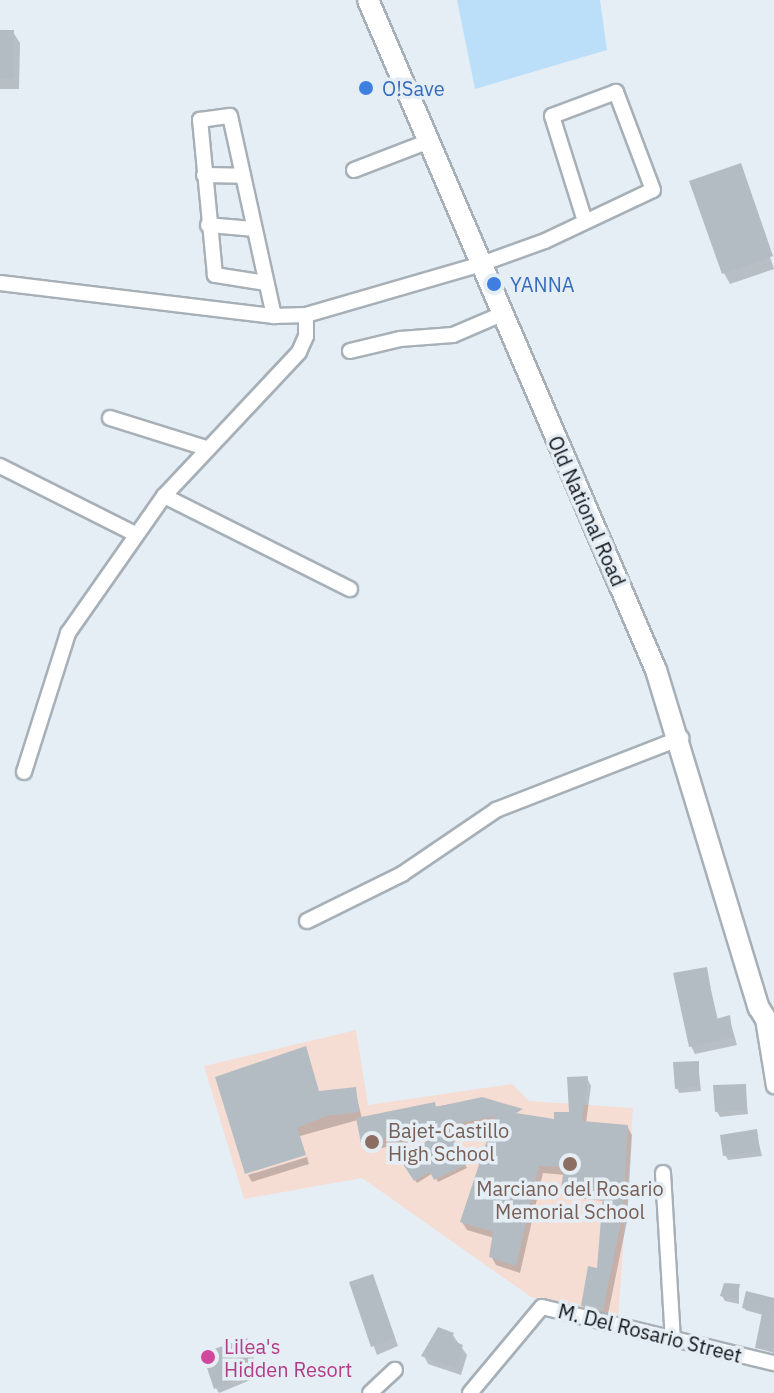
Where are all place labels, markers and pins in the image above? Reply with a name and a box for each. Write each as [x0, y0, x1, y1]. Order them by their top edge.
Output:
place label: O!Save [382, 76, 445, 100]
marker: O!Save [357, 79, 375, 97]
place label: YANNA [510, 272, 575, 296]
marker: YANNA [485, 275, 503, 293]
place label: Bajet-Castillo High School [388, 1118, 509, 1165]
marker: Bajet-Castillo High School [363, 1133, 381, 1151]
marker: Marciano del Rosario Memorial School [561, 1155, 579, 1173]
place label: Marciano del Rosario Memorial School [476, 1176, 664, 1223]
place label: Lilea's Hidden Resort [224, 1334, 352, 1381]
marker: Lilea's Hidden Resort [199, 1348, 217, 1366]

